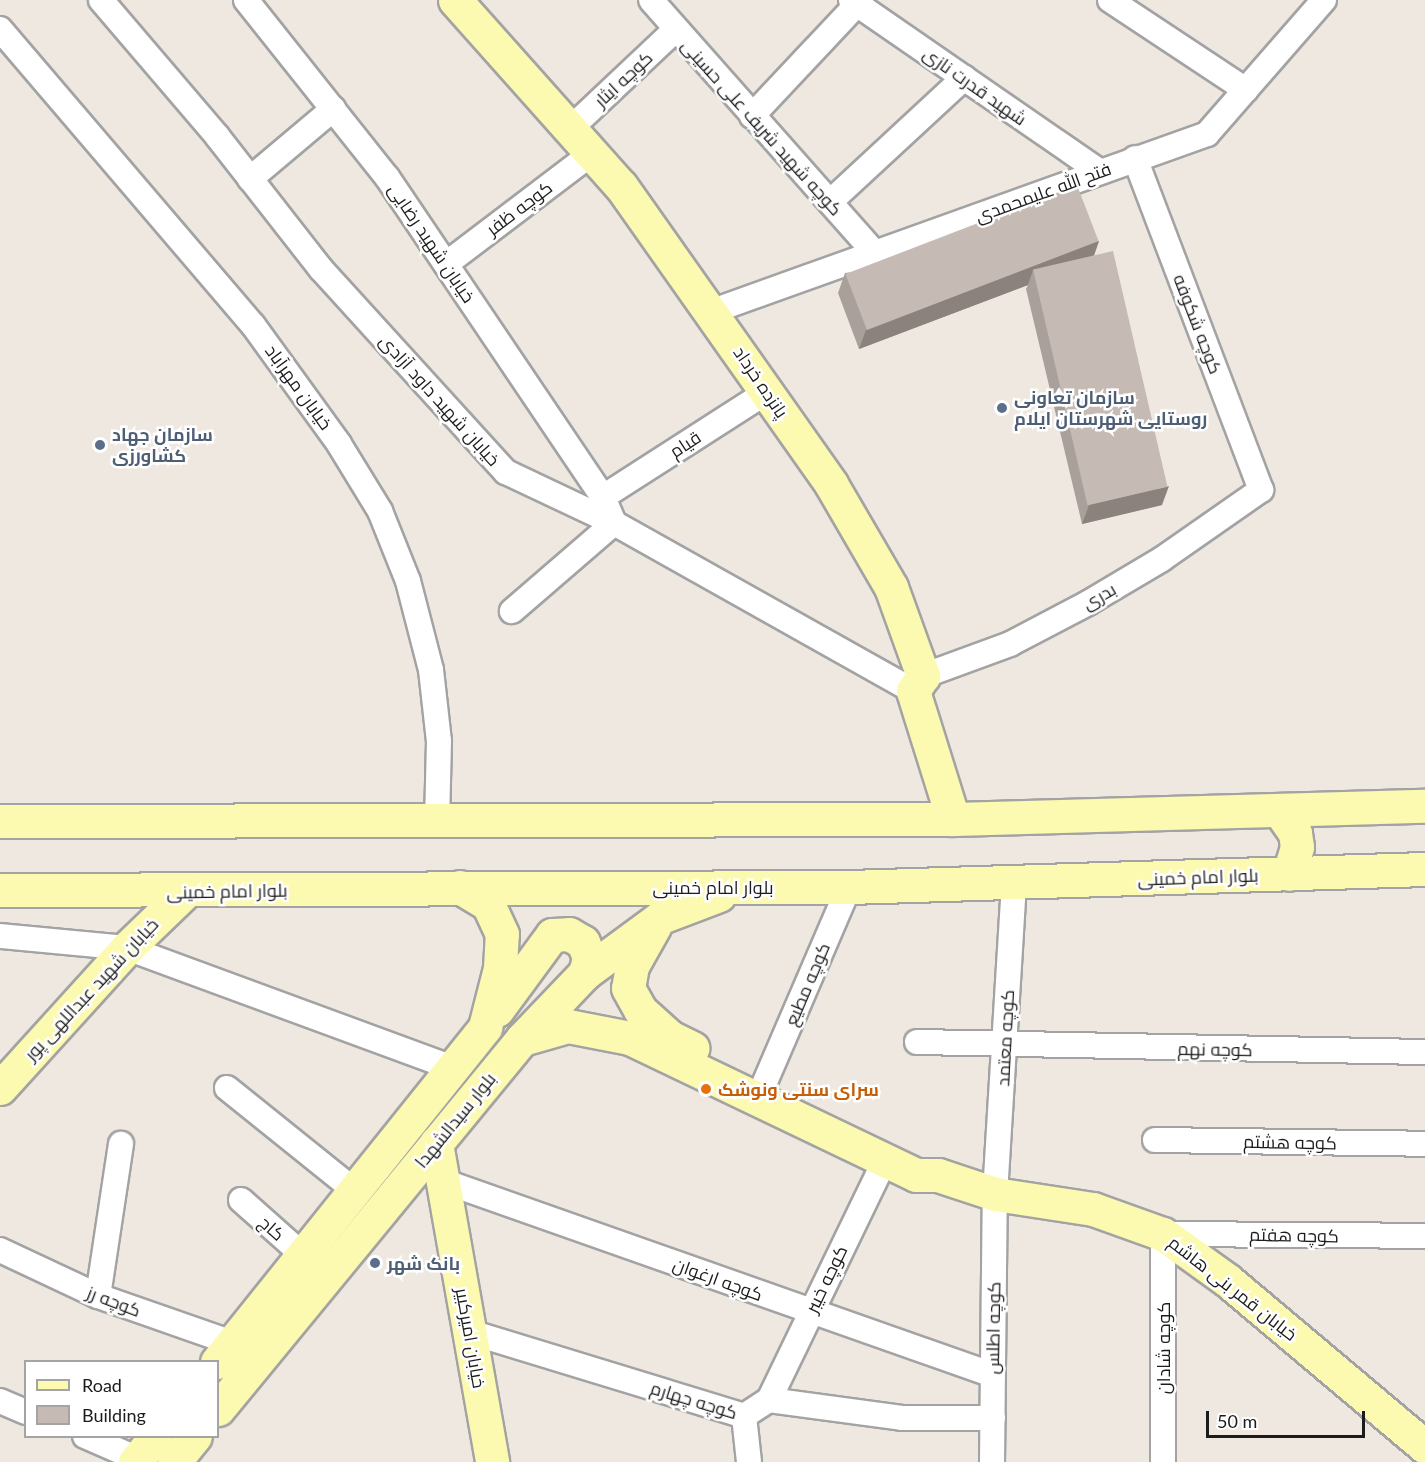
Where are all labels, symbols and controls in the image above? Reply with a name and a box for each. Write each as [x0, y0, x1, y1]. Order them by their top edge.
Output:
street label: کوچه شهید شریف علی حسینی [677, 34, 847, 220]
street label: شهید قدرت نازی [919, 42, 1031, 130]
street label: کوچه ایثار [589, 47, 657, 111]
street label: فتح الله علیمحمدی [972, 157, 1114, 227]
street label: کوچه ظفر [482, 176, 556, 240]
street label: خیابان شهید رضایی [384, 179, 480, 307]
street label: کوچه شکوفه [1169, 271, 1227, 377]
street label: خیابان شهید داود آزادی [375, 330, 505, 470]
street label: خیابان مهرآباد [261, 340, 337, 434]
street label: پانزده خرداد [729, 342, 793, 422]
place label: سازمان تعاونی روستایی شهرستان ایلام [1014, 387, 1207, 430]
marker: سازمان تعاونی روستایی شهرستان ایلام [995, 401, 1009, 415]
place label: سازمان جهاد کشاورزی [112, 424, 213, 466]
street label: قیام [665, 426, 705, 462]
marker: سازمان جهاد کشاورزی [93, 438, 107, 452]
street label: بدری [1078, 578, 1120, 614]
street label: بلوار امام خمینی [1137, 864, 1259, 890]
street label: بلوار امام خمینی [652, 876, 774, 898]
street label: بلوار امام خمینی [166, 879, 288, 903]
street label: خیابان شهید عبداللهی پور [19, 913, 163, 1065]
street label: کوچه مطیع [780, 939, 834, 1029]
street label: کوچه معتمد [992, 989, 1018, 1087]
street label: کوچه نهم [1177, 1038, 1253, 1060]
street label: بلوار سیدالشهدا [410, 1068, 500, 1172]
place label: سرای سنتی ونوشک [718, 1078, 879, 1100]
marker: سرای سنتی ونوشک [699, 1082, 713, 1096]
street label: کوچه هشتم [1243, 1130, 1337, 1154]
street label: کاج [255, 1211, 289, 1245]
street label: کوچه هفتم [1249, 1223, 1339, 1247]
street label: خیابان قمر بنی هاشم [1164, 1231, 1302, 1345]
street label: کوچه خیبر [800, 1242, 852, 1316]
place label: بانک شهر [387, 1252, 460, 1274]
street label: کوچه ارغوان [670, 1253, 766, 1305]
marker: بانک شهر [368, 1256, 382, 1270]
street label: کوچه رز [84, 1281, 144, 1321]
street label: کوچه اطلس [981, 1281, 1005, 1375]
street label: خیابان امیرکبیر [452, 1286, 490, 1390]
street label: کوچه شادان [1152, 1302, 1174, 1394]
legend [24, 1360, 219, 1438]
text: Road [82, 1374, 122, 1396]
street label: کوچه چهارم [648, 1377, 740, 1423]
scale bar [1209, 1399, 1368, 1437]
text: Building [82, 1404, 146, 1426]
text: 50 m [1217, 1410, 1257, 1432]

